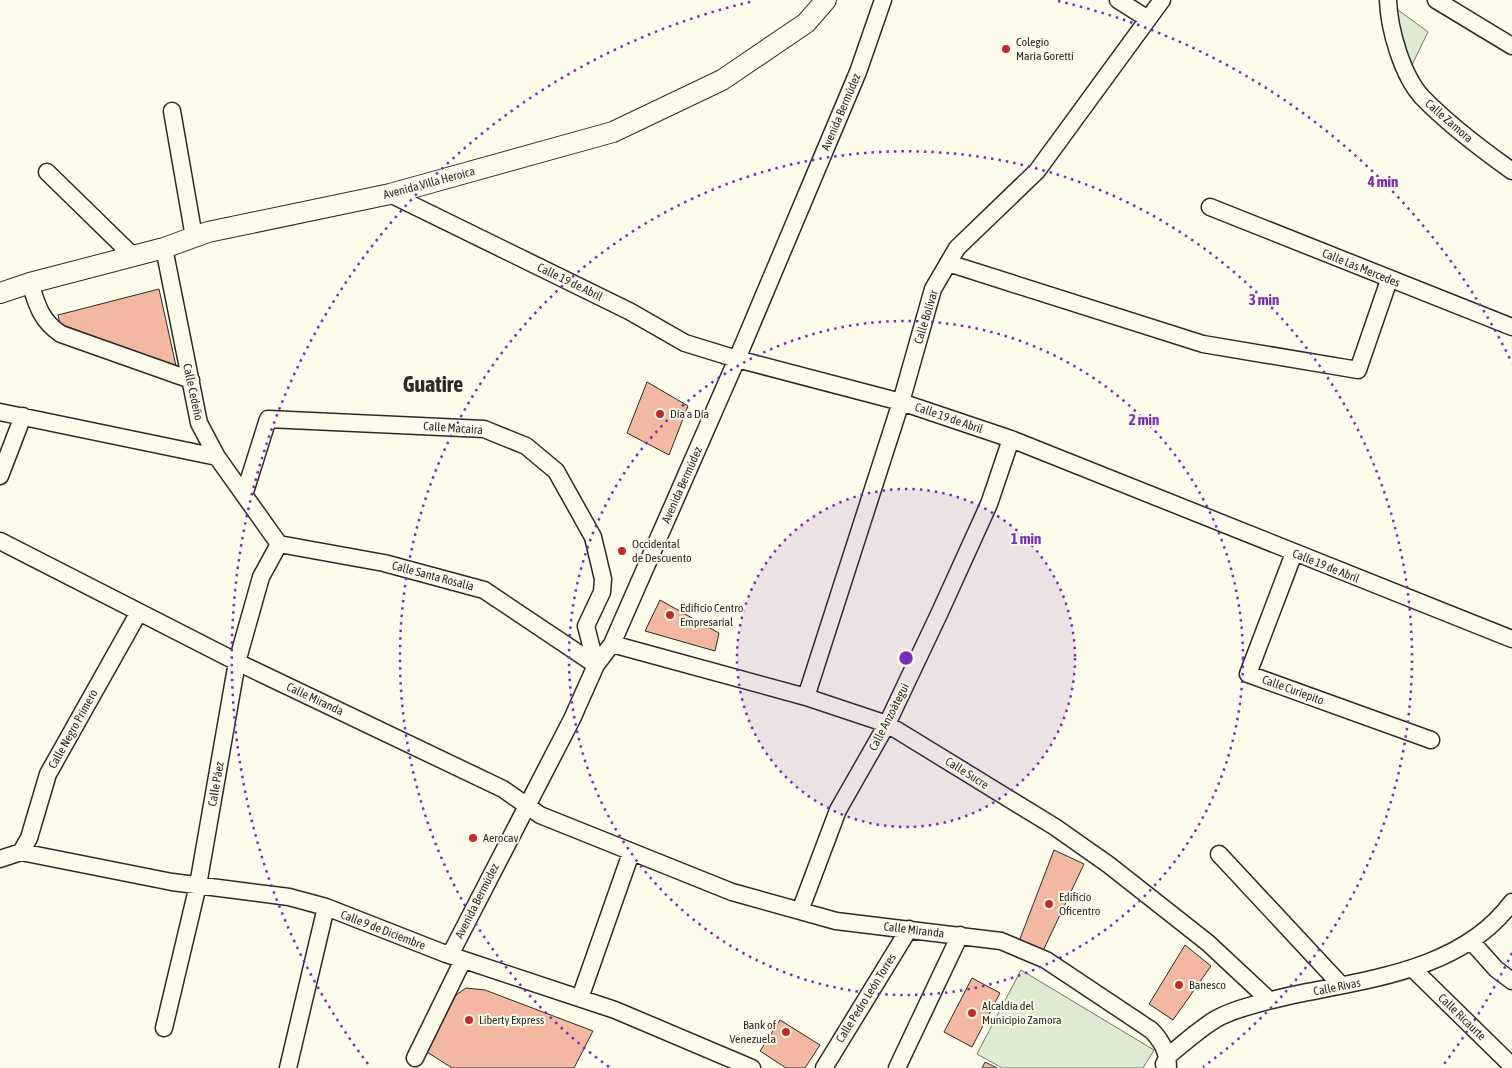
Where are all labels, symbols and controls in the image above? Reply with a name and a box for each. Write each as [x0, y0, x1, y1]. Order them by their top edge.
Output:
place label: Colegio María Goretti [1016, 35, 1074, 63]
marker: Colegio María Goretti [1000, 43, 1012, 55]
street label: Avenida Bermúdez [818, 71, 864, 153]
street label: Calle Zamora [1422, 97, 1476, 145]
street label: Avenida Villa Heroica [382, 164, 476, 202]
text: 4 min [1367, 173, 1398, 190]
street label: Calle Las Mercedes [1320, 246, 1402, 290]
street label: Calle 19 de Abril [535, 260, 606, 304]
street label: Calle Bolívar [911, 288, 941, 346]
text: 3 min [1249, 291, 1279, 308]
street label: Calle Cedeño [180, 362, 206, 422]
district label: Guatire [403, 371, 463, 397]
street label: Calle 19 de Abril [913, 400, 986, 436]
place label: Día a Día [670, 407, 709, 421]
marker: Día a Día [654, 408, 666, 420]
text: 2 min [1129, 411, 1159, 428]
street label: Calle Macaira [423, 419, 483, 437]
street label: Avenida Bermúdez [659, 444, 705, 525]
text: 1 min [1011, 530, 1041, 547]
place label: Occidental de Descuento [632, 537, 692, 565]
marker: Occidental de Descuento [616, 545, 628, 557]
street label: Calle 19 de Abril [1290, 546, 1362, 586]
street label: Calle Santa Rosalía [390, 558, 476, 594]
place label: Edificio Centro Empresarial [680, 601, 744, 629]
marker: Edificio Centro Empresarial [664, 609, 676, 621]
centre of rings [897, 649, 915, 667]
street label: Calle Curiepito [1260, 672, 1326, 708]
street label: Calle Miranda [284, 680, 346, 718]
street label: Calle Anzoátegui [866, 681, 912, 753]
street label: Calle Negro Primero [45, 687, 101, 771]
street label: Calle Sucre [943, 754, 991, 792]
street label: Calle Páez [205, 760, 227, 808]
place label: Aerocav [483, 831, 519, 845]
marker: Aerocav [467, 832, 479, 844]
street label: Avenida Bermúdez [452, 861, 502, 941]
place label: Edificio Oficentro [1059, 890, 1101, 918]
marker: Edificio Oficentro [1043, 898, 1055, 910]
street label: Calle 9 de Diciembre [339, 907, 427, 953]
street label: Calle Miranda [883, 919, 945, 941]
street label: Calle Pedro León Torres [833, 951, 899, 1045]
street label: Calle Rivas [1312, 976, 1362, 998]
place label: Banesco [1189, 978, 1226, 992]
marker: Banesco [1173, 979, 1185, 991]
street label: Calle Ricaurte [1435, 991, 1489, 1043]
place label: Alcaldía del Municipio Zamora [982, 999, 1062, 1027]
marker: Alcaldía del Municipio Zamora [966, 1007, 978, 1019]
place label: Liberty Express [479, 1013, 544, 1027]
marker: Liberty Express [463, 1014, 475, 1026]
place label: Bank of Venezuela [729, 1018, 777, 1046]
marker: Bank of Venezuela [780, 1026, 792, 1038]

